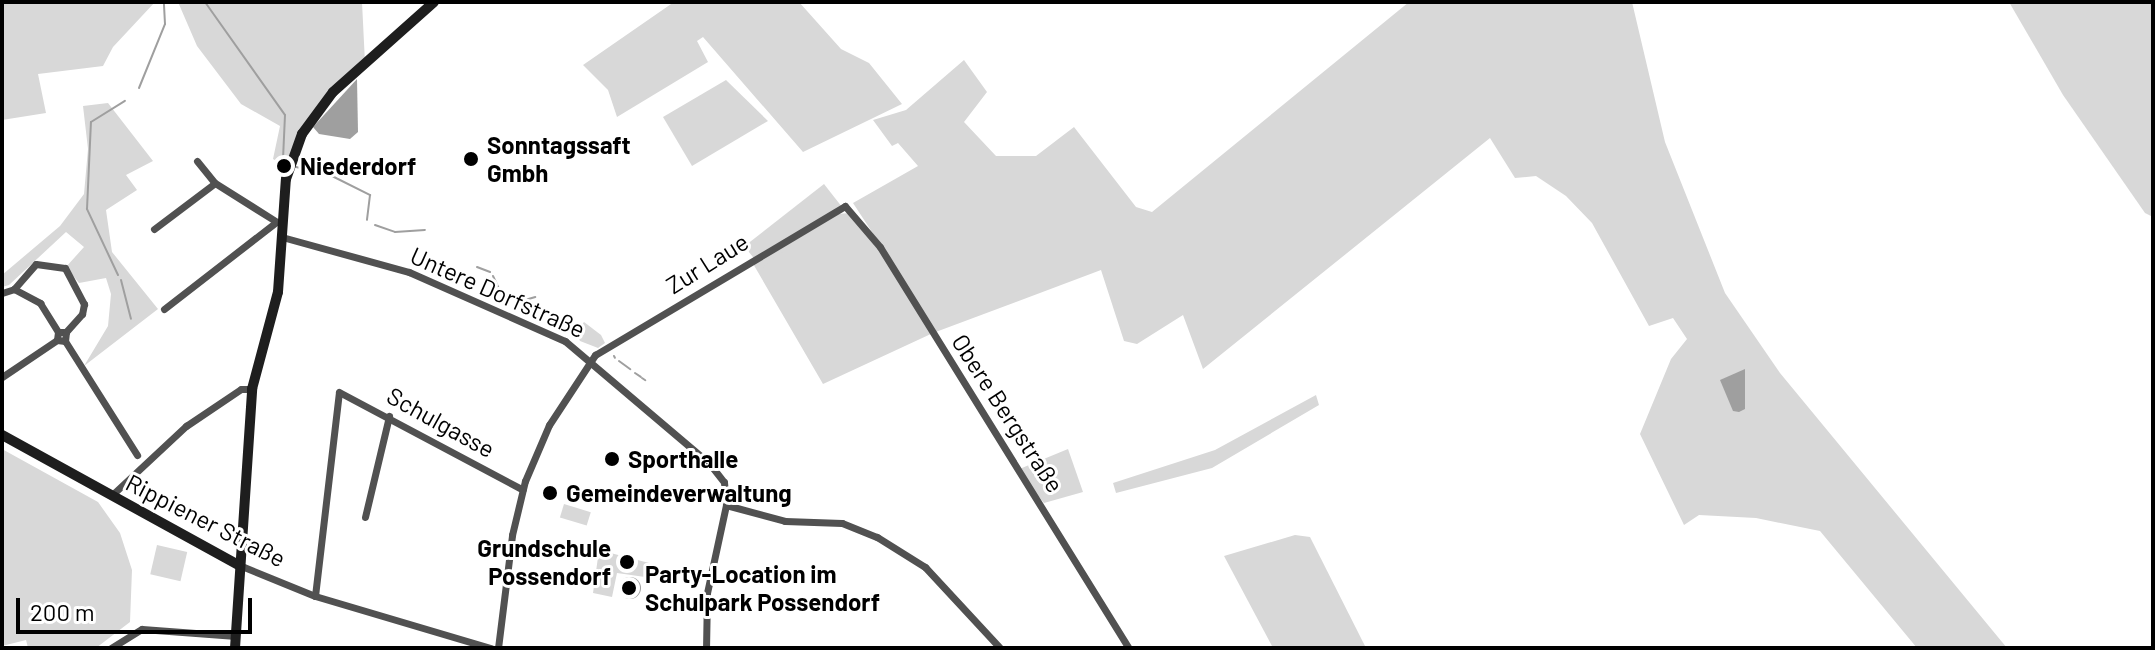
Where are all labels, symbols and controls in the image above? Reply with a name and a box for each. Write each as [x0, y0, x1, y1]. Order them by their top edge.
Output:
place label: Sonntagssaft Gmbh [487, 131, 631, 187]
marker: Sonntagssaft Gmbh [462, 150, 480, 168]
place label: Niederdorf [300, 152, 416, 180]
marker: Niederdorf [275, 157, 293, 175]
street label: Zur Laue [661, 227, 753, 299]
street label: Untere Dorfstraße [406, 241, 590, 343]
street label: Obere Bergstraße [946, 328, 1070, 498]
street label: Schulgasse [382, 381, 500, 463]
place label: Sporthalle [628, 445, 738, 473]
marker: Sporthalle [603, 450, 621, 468]
street label: Rippiener Straße [121, 467, 291, 573]
place label: Gemeindeverwaltung [566, 479, 792, 507]
marker: Gemeindeverwaltung [541, 484, 559, 502]
place label: Grundschule Possendorf [477, 534, 611, 590]
marker: Grundschule Possendorf [618, 553, 636, 571]
place label: Party-Location im Schulpark Possendorf [645, 560, 880, 616]
marker: Party-Location im Schulpark Possendorf [620, 579, 638, 597]
scale bar [20, 582, 256, 632]
text: 200 m [30, 597, 95, 626]

